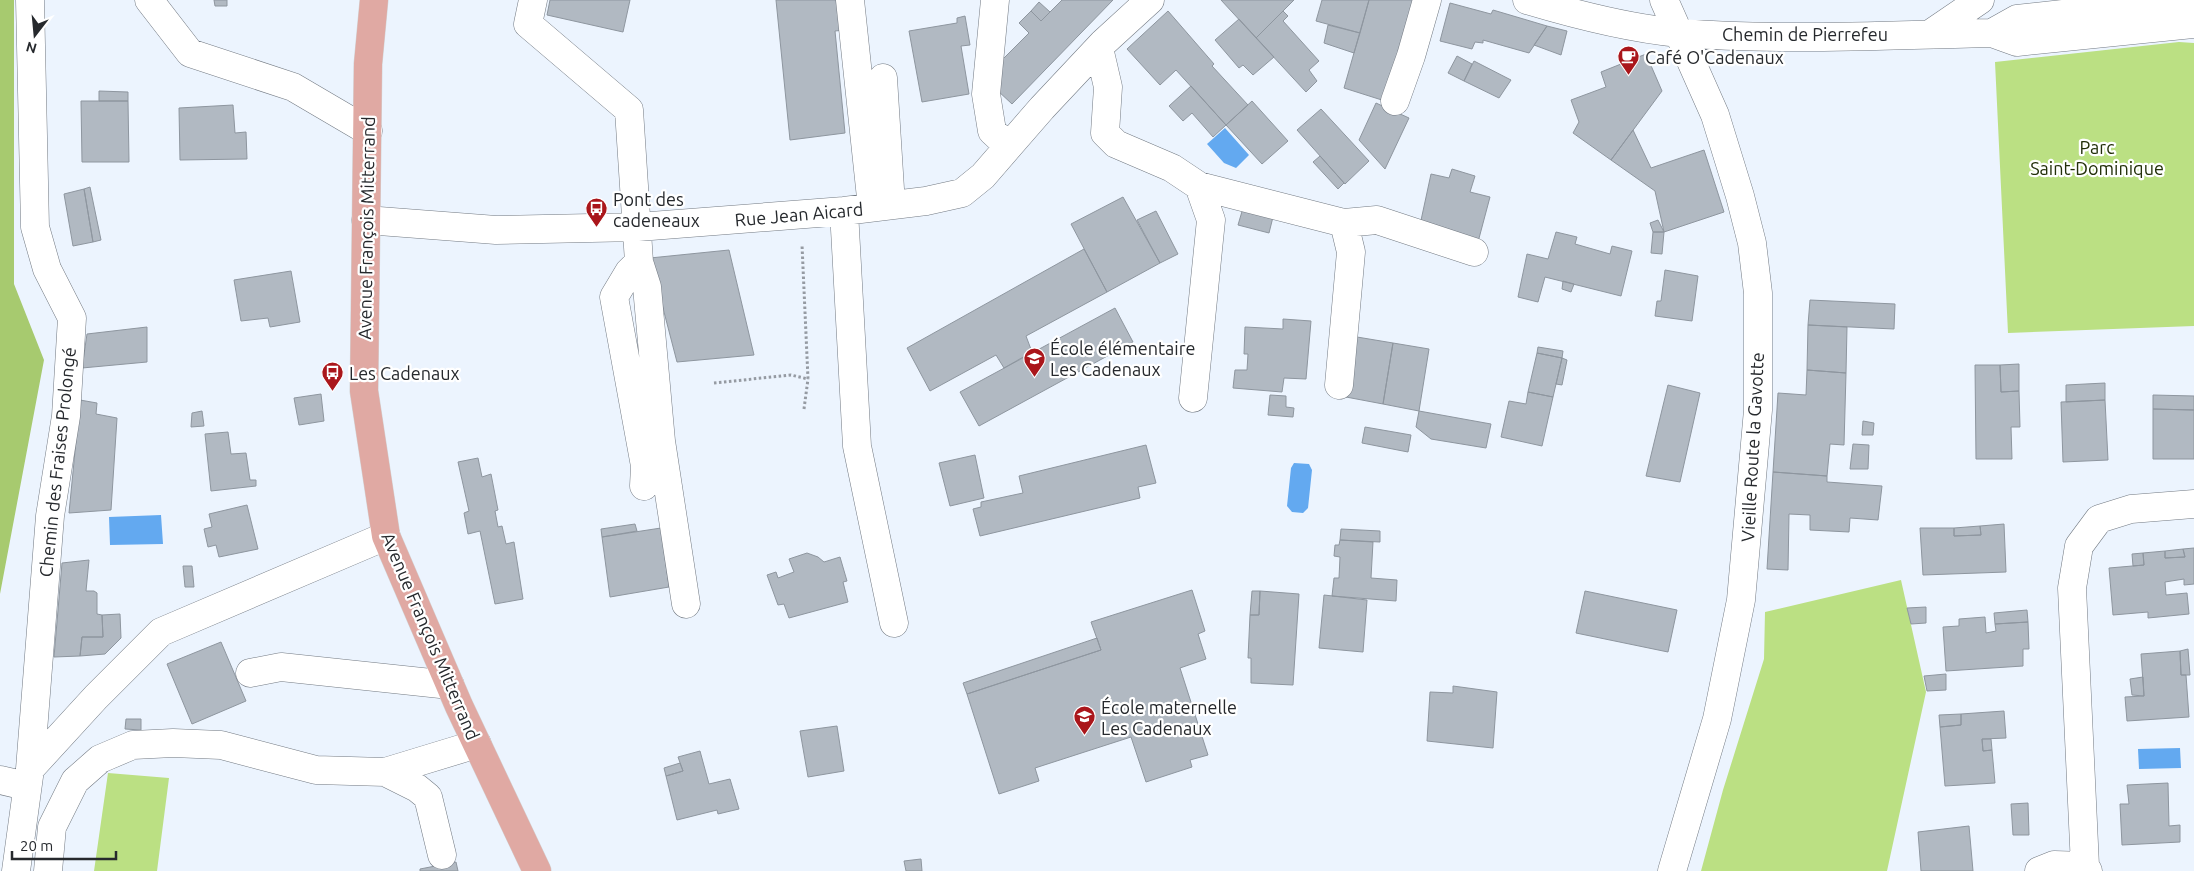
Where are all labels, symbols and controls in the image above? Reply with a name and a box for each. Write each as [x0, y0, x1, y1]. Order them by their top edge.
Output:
north arrow [10, 10, 60, 60]
street label: Chemin de Pierrefeu [1722, 24, 1888, 44]
text: N [24, 38, 39, 57]
cafe icon: Café O'Cadenaux [1617, 45, 1641, 76]
place label: Café O'Cadenaux [1645, 47, 1784, 67]
street label: Avenue François Mitterrand [354, 116, 378, 340]
park label: Parc Saint-Dominique [2030, 137, 2164, 178]
place label: Pont des cadeneaux [613, 189, 700, 230]
bus stop icon: Pont des cadeneaux [585, 197, 609, 228]
street label: Rue Jean Aicard [734, 198, 864, 230]
place label: École élémentaire Les Cadenaux [1050, 337, 1195, 379]
street label: Chemin des Fraises Prolongé [35, 346, 79, 578]
school or university icon: École élémentaire Les Cadenaux [1022, 346, 1046, 377]
street label: Vieille Route la Gavotte [1737, 352, 1767, 542]
bus stop icon: Les Cadenaux [321, 361, 345, 392]
place label: Les Cadenaux [349, 363, 460, 383]
street label: Avenue François Mitterrand [378, 529, 484, 743]
place label: École maternelle Les Cadenaux [1101, 696, 1237, 738]
school or university icon: École maternelle Les Cadenaux [1073, 705, 1097, 736]
scale bar [12, 828, 116, 860]
text: 20 m [20, 837, 53, 854]

